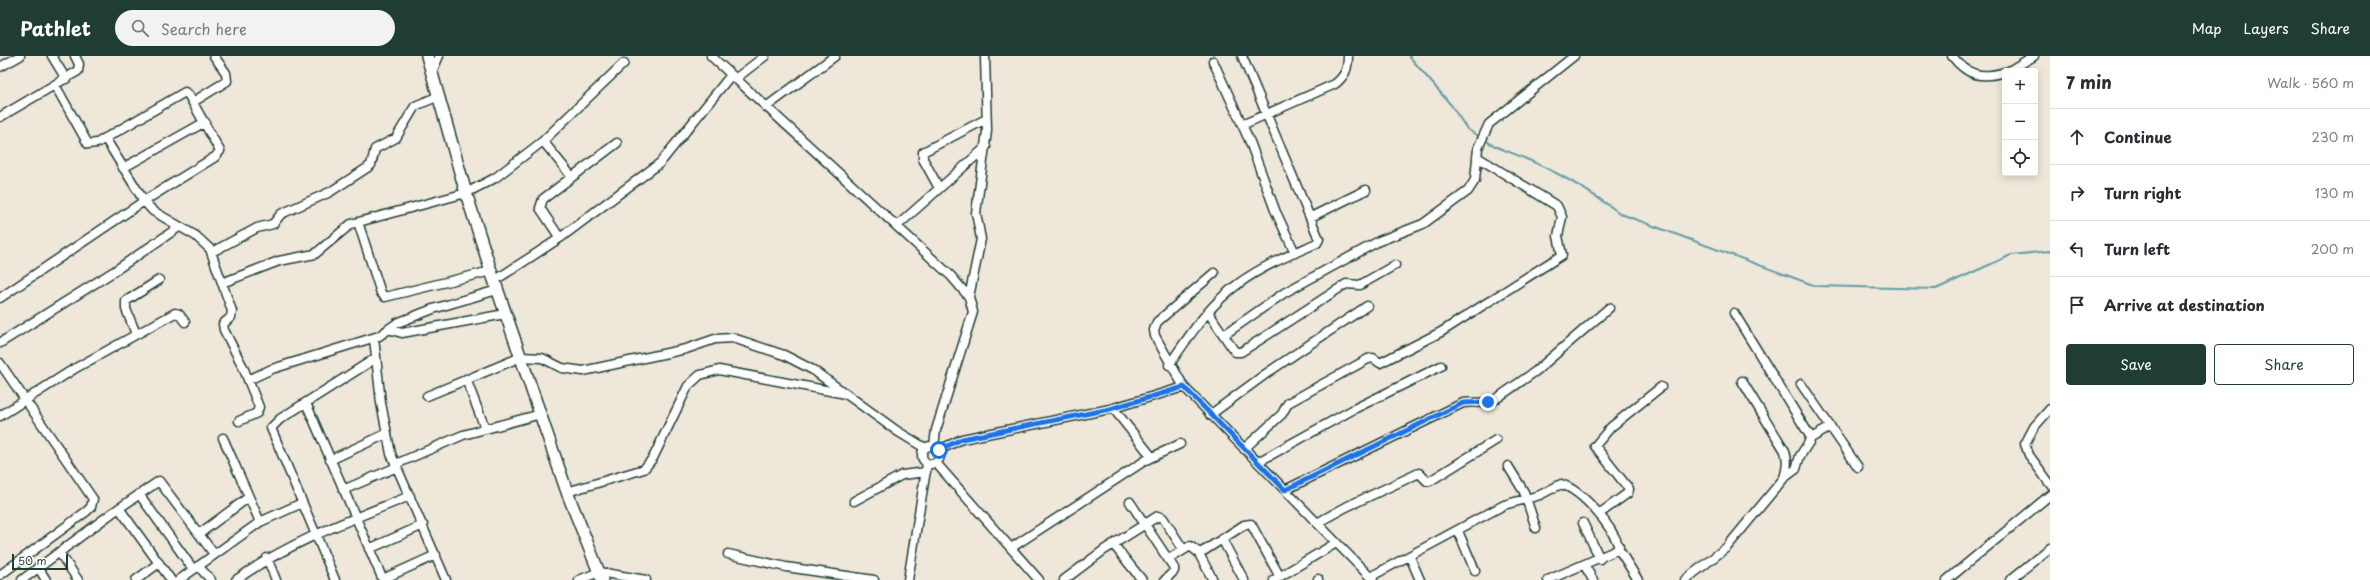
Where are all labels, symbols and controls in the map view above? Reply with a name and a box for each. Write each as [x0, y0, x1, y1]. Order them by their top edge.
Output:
search box [115, 10, 395, 46]
text: Pathlet [20, 14, 91, 42]
icon: search [129, 17, 151, 39]
text: Search here [161, 17, 247, 40]
text: Map [2192, 18, 2222, 39]
text: Layers [2244, 18, 2289, 39]
text: Share [2311, 18, 2350, 39]
map controls [2002, 68, 2038, 176]
button: + [2002, 68, 2038, 104]
text: 7 min [2066, 69, 2112, 95]
text: Walk · 560 m [2267, 73, 2354, 92]
button: − [2002, 104, 2038, 140]
text: Continue [2104, 125, 2172, 148]
icon: ahead [2066, 126, 2088, 148]
text: 230 m [2312, 127, 2354, 146]
button: locate [2002, 140, 2038, 176]
text: Turn right [2104, 181, 2181, 204]
icon: right [2066, 182, 2088, 204]
text: 130 m [2315, 183, 2354, 202]
text: Turn left [2104, 237, 2170, 260]
icon: left [2066, 238, 2088, 260]
text: 200 m [2311, 239, 2354, 258]
text: Arrive at destination [2104, 293, 2265, 316]
icon: arrive [2066, 294, 2088, 316]
button: Save [2066, 344, 2206, 385]
button: Share [2214, 344, 2354, 385]
route end [1479, 393, 1497, 411]
route start [930, 441, 948, 459]
scale bar [12, 552, 68, 571]
text: 50 m [18, 552, 47, 569]

